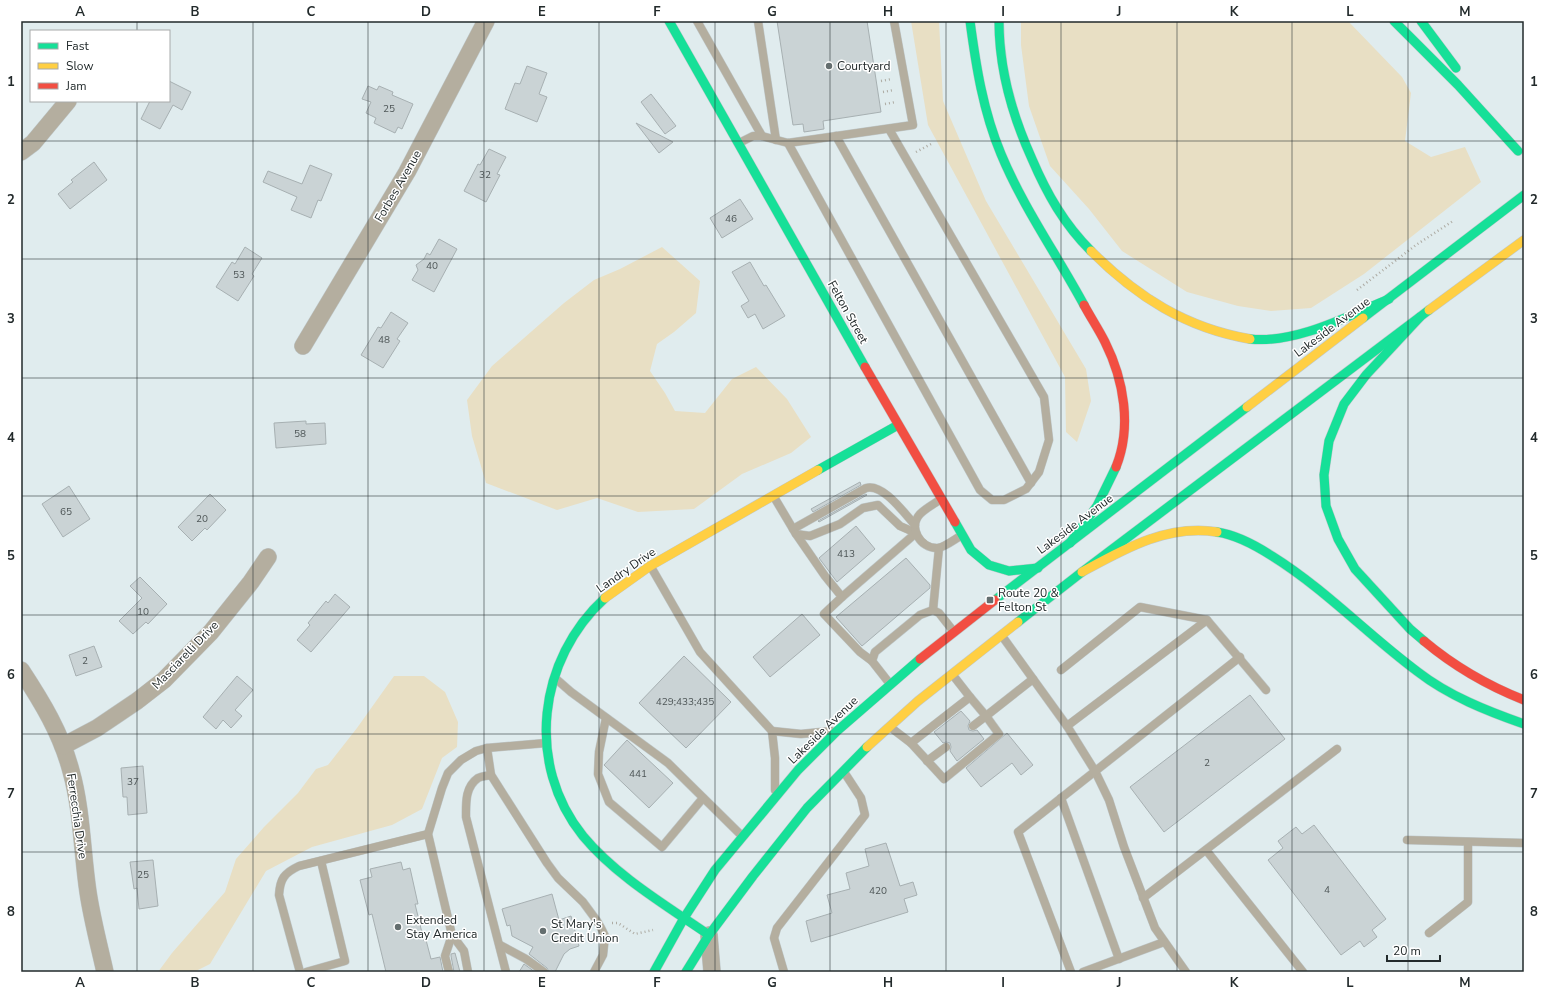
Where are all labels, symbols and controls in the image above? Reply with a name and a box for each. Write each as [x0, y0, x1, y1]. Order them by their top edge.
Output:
text: A [75, 3, 85, 21]
text: B [191, 3, 200, 21]
text: C [307, 3, 316, 21]
text: D [421, 3, 431, 21]
text: E [538, 3, 546, 21]
text: F [653, 3, 661, 21]
text: G [767, 3, 777, 21]
text: H [883, 3, 893, 21]
text: I [1001, 3, 1005, 21]
text: J [1116, 3, 1121, 21]
text: K [1230, 3, 1239, 21]
text: L [1346, 3, 1354, 21]
text: M [1459, 3, 1471, 21]
legend [30, 30, 170, 102]
text: Fast [66, 38, 89, 54]
text: Slow [66, 58, 94, 74]
place label: Courtyard [837, 58, 891, 74]
marker: Courtyard [824, 61, 834, 71]
text: 1 [7, 73, 15, 91]
text: 1 [1530, 73, 1538, 91]
text: Jam [65, 78, 87, 94]
house number: 25 [383, 102, 395, 116]
street label: Forbes Avenue [371, 147, 425, 225]
house number: 32 [479, 168, 491, 182]
text: 2 [7, 191, 15, 209]
text: 2 [1530, 191, 1538, 209]
house number: 46 [725, 212, 737, 226]
house number: 40 [426, 259, 438, 273]
house number: 53 [233, 268, 245, 282]
street label: Felton Street [824, 278, 872, 347]
street label: Lakeside Avenue [1291, 293, 1373, 361]
text: 3 [7, 310, 15, 328]
text: 3 [1530, 310, 1538, 328]
house number: 48 [378, 333, 390, 347]
house number: 58 [294, 427, 306, 441]
text: 4 [7, 429, 15, 447]
text: 4 [1530, 429, 1538, 447]
street label: Lakeside Avenue [1034, 490, 1116, 558]
house number: 65 [60, 505, 72, 519]
house number: 20 [196, 512, 208, 526]
street label: Landry Drive [593, 544, 659, 596]
text: 5 [7, 547, 15, 565]
house number: 413 [837, 547, 855, 561]
text: 5 [1530, 547, 1538, 565]
place label: Route 20 & Felton St [998, 585, 1059, 615]
marker: Route 20 & Felton St [985, 595, 995, 605]
house number: 10 [137, 605, 149, 619]
street label: Masciarelli Drive [148, 617, 222, 693]
house number: 2 [82, 654, 88, 668]
text: 6 [7, 666, 15, 684]
text: 6 [1530, 666, 1538, 684]
street label: Lakeside Avenue [785, 693, 861, 767]
house number: 429;433;435 [656, 695, 714, 709]
house number: 2 [1204, 756, 1210, 770]
house number: 441 [629, 767, 647, 781]
street label: Ferrecchia Drive [63, 772, 91, 860]
house number: 37 [127, 775, 139, 789]
text: 7 [7, 785, 15, 803]
text: 7 [1530, 785, 1538, 803]
house number: 25 [137, 868, 149, 882]
house number: 4 [1324, 883, 1330, 897]
house number: 420 [869, 884, 887, 898]
text: 8 [7, 903, 15, 921]
text: 8 [1530, 903, 1538, 921]
place label: Extended Stay America [406, 912, 477, 942]
place label: St Mary's Credit Union [551, 916, 619, 946]
marker: Extended Stay America [393, 922, 403, 932]
marker: St Mary's Credit Union [538, 926, 548, 936]
scale bar [1387, 937, 1440, 963]
text: 20 m [1393, 943, 1421, 959]
text: A [75, 974, 85, 992]
text: B [191, 974, 200, 992]
text: C [307, 974, 316, 992]
text: D [421, 974, 431, 992]
text: E [538, 974, 546, 992]
text: F [653, 974, 661, 992]
text: G [767, 974, 777, 992]
text: H [883, 974, 893, 992]
text: I [1001, 974, 1005, 992]
text: J [1116, 974, 1121, 992]
text: K [1230, 974, 1239, 992]
text: L [1346, 974, 1354, 992]
text: M [1459, 974, 1471, 992]

